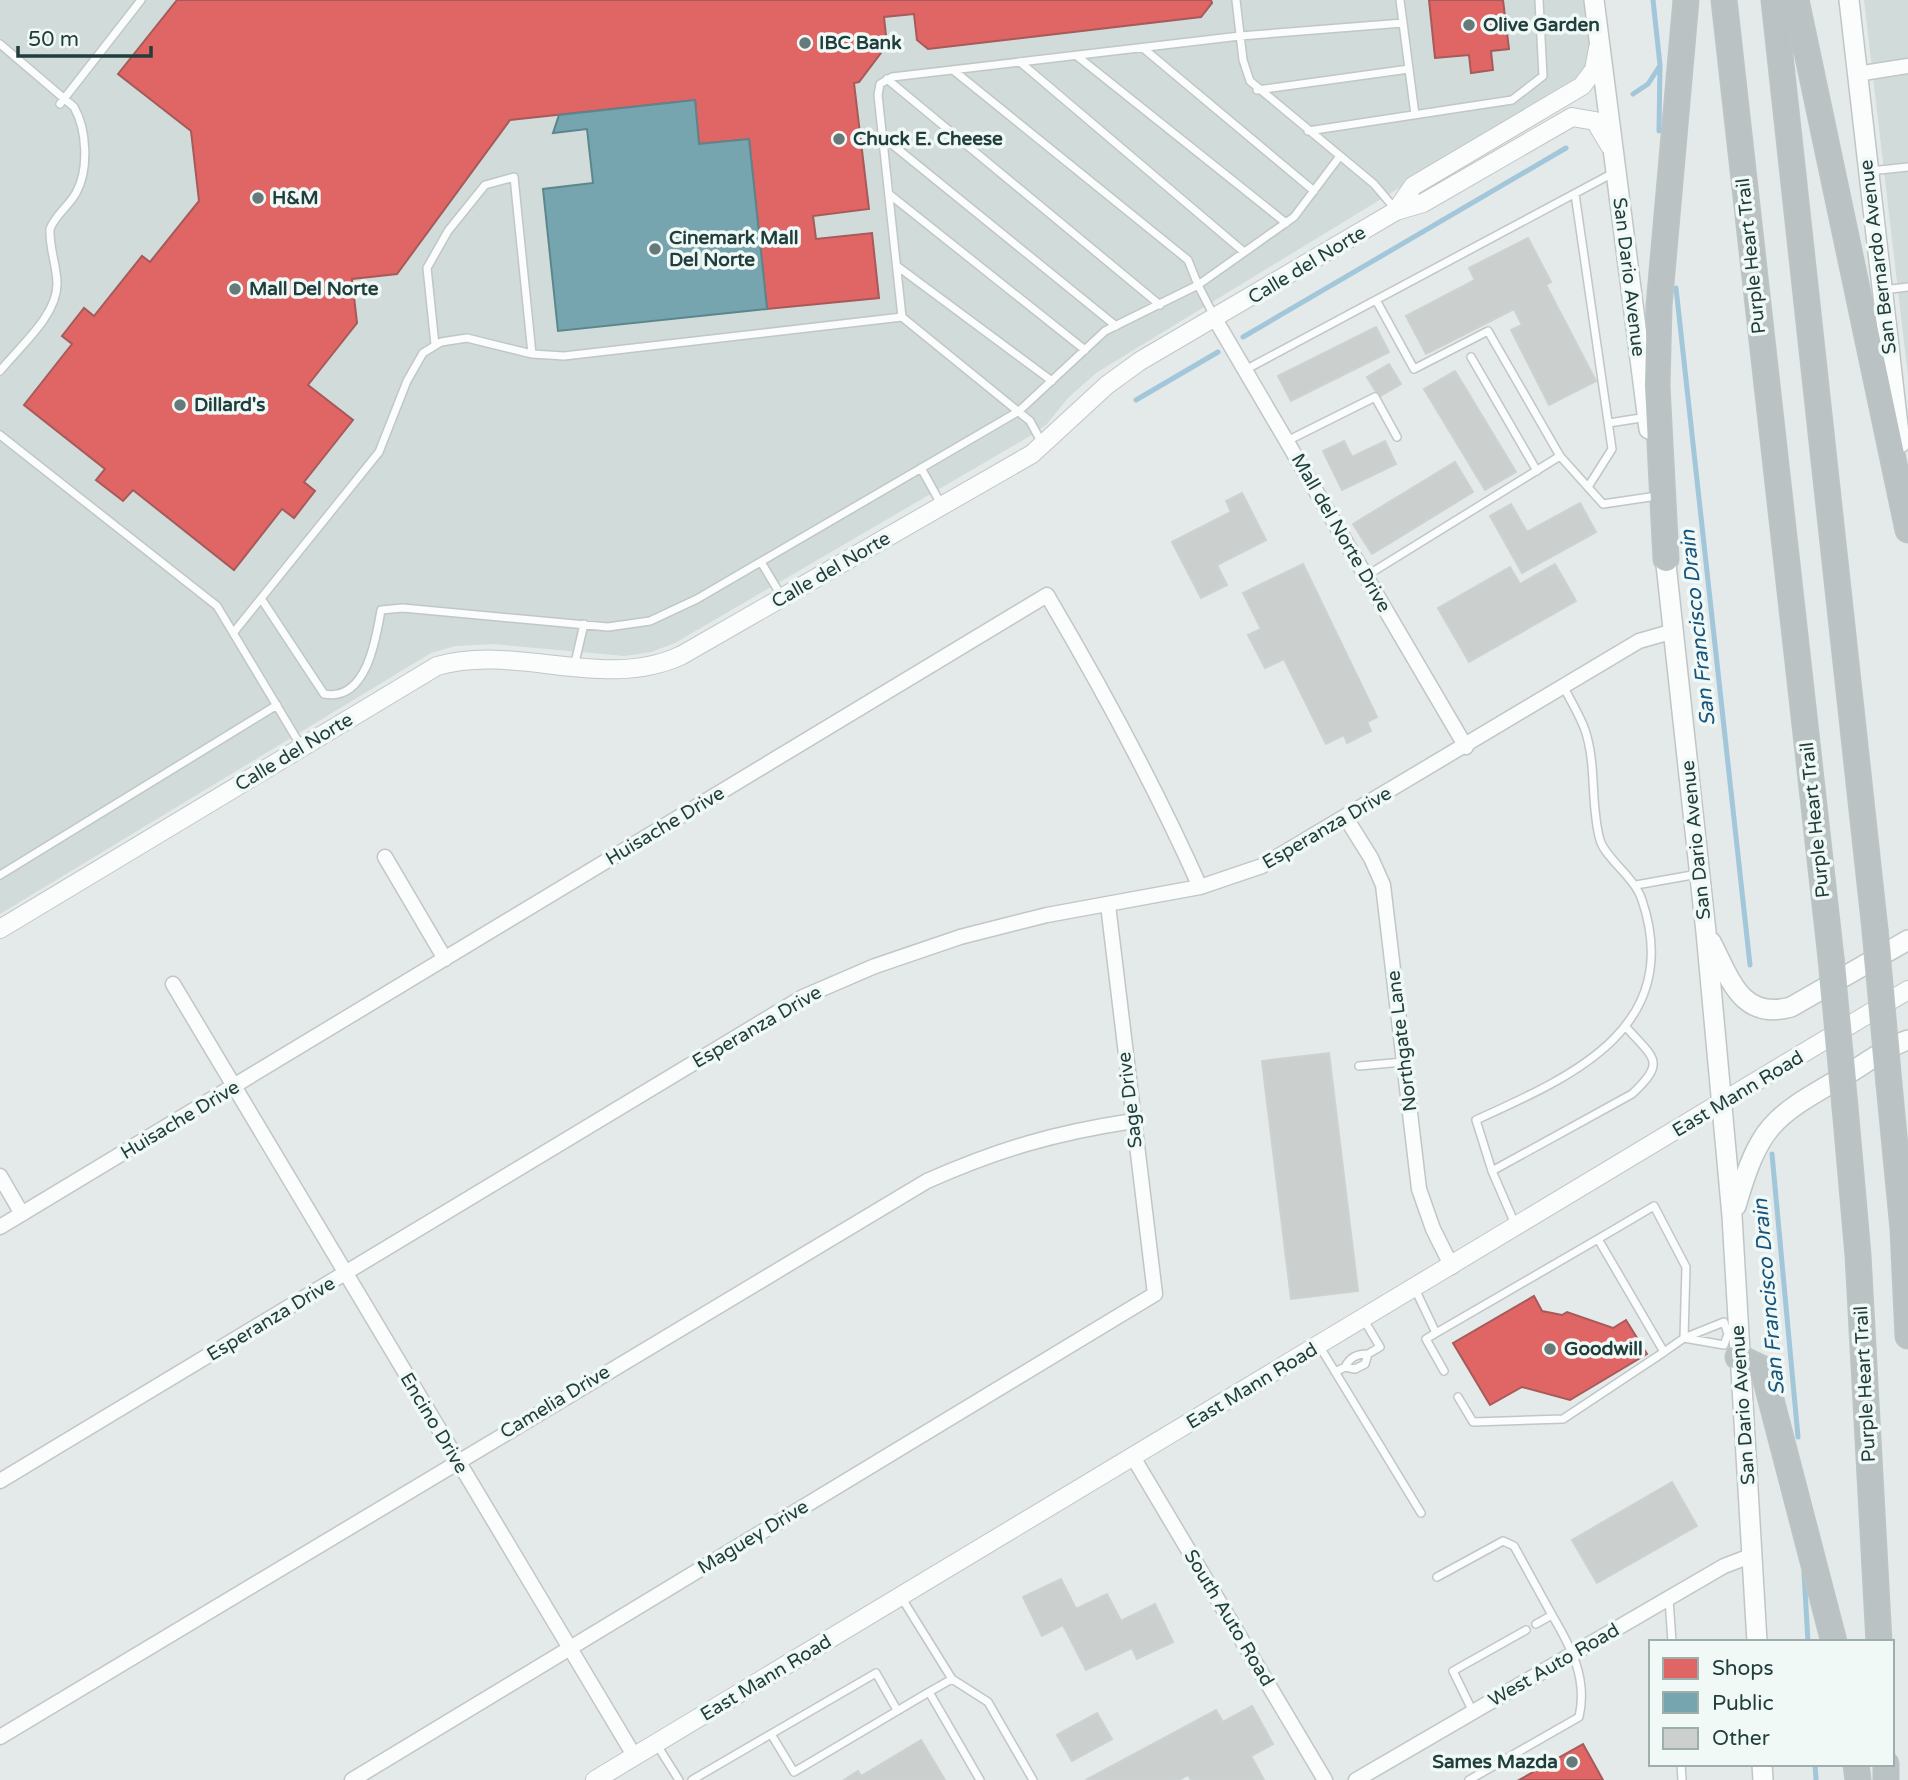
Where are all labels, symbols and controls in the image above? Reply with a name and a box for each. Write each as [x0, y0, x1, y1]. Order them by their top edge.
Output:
scale bar [18, 14, 150, 58]
place label: Olive Garden [1483, 14, 1600, 36]
marker: Olive Garden [1461, 17, 1477, 33]
text: 50 m [28, 27, 79, 52]
place label: IBC Bank [819, 32, 902, 54]
marker: IBC Bank [797, 35, 813, 51]
place label: Chuck E. Cheese [853, 128, 1003, 150]
marker: Chuck E. Cheese [831, 131, 847, 147]
street label: San Bernardo Avenue [1855, 159, 1901, 355]
street label: Purple Heart Trail [1732, 177, 1770, 335]
place label: H&M [272, 187, 319, 209]
marker: H&M [250, 190, 266, 206]
street label: San Dario Avenue [1608, 196, 1650, 358]
street label: Calle del Norte [1244, 221, 1370, 309]
place label: Cinemark Mall Del Norte [669, 227, 798, 271]
marker: Cinemark Mall Del Norte [647, 241, 663, 257]
place label: Mall Del Norte [249, 278, 379, 300]
marker: Mall Del Norte [227, 281, 243, 297]
place label: Dillard's [194, 394, 265, 416]
marker: Dillard's [172, 397, 188, 413]
street label: Mall del Norte Drive [1287, 450, 1395, 616]
street label: Calle del Norte [768, 527, 894, 613]
water label: San Francisco Drain [1675, 527, 1721, 727]
street label: Calle del Norte [231, 708, 357, 796]
street label: Purple Heart Trail [1796, 741, 1834, 899]
street label: San Dario Avenue [1677, 759, 1715, 921]
street label: Huisache Drive [602, 782, 728, 870]
street label: Esperanza Drive [1259, 782, 1395, 874]
street label: Northgate Lane [1382, 969, 1422, 1113]
street label: Esperanza Drive [689, 981, 825, 1073]
street label: East Mann Road [1669, 1046, 1807, 1142]
street label: Sage Drive [1113, 1051, 1147, 1149]
street label: Huisache Drive [117, 1076, 243, 1164]
water label: San Francisco Drain [1748, 1197, 1790, 1396]
street label: Esperanza Drive [203, 1272, 339, 1366]
street label: Purple Heart Trail [1850, 1305, 1880, 1463]
street label: San Dario Avenue [1726, 1324, 1760, 1486]
street label: East Mann Road [1183, 1338, 1321, 1434]
place label: Goodwill [1564, 1338, 1643, 1360]
marker: Goodwill [1542, 1341, 1558, 1357]
street label: Camelia Drive [496, 1361, 614, 1443]
street label: Encino Drive [395, 1369, 473, 1477]
street label: Maguey Drive [694, 1495, 812, 1579]
street label: South Auto Road [1180, 1546, 1278, 1690]
street label: West Auto Road [1485, 1619, 1623, 1711]
street label: East Mann Road [697, 1630, 835, 1726]
legend [1649, 1640, 1894, 1766]
text: Shops [1712, 1656, 1774, 1681]
text: Public [1712, 1691, 1774, 1716]
text: Other [1712, 1726, 1770, 1751]
place label: Sames Mazda [1432, 1751, 1558, 1773]
marker: Sames Mazda [1564, 1754, 1580, 1770]

